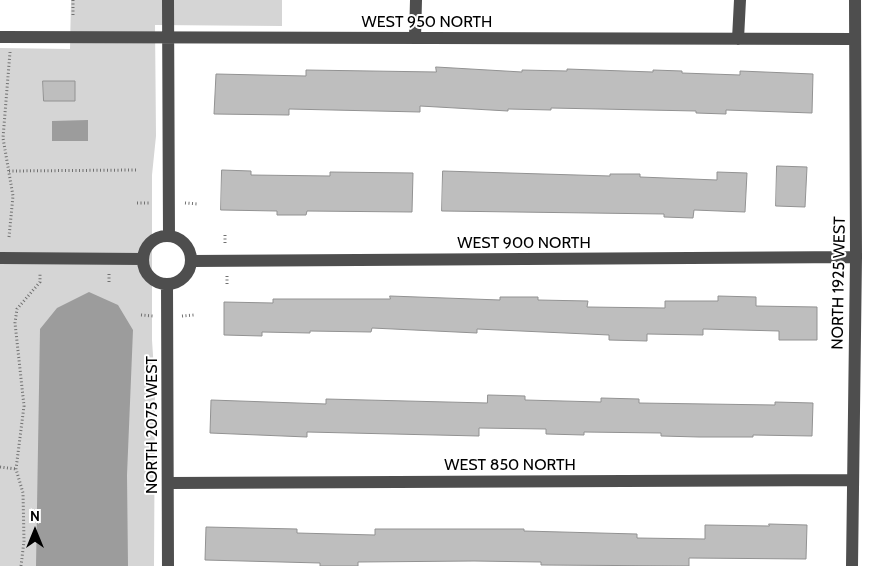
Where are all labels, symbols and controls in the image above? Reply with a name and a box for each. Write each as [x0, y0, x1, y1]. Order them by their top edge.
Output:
street label: WEST 950 NORTH [362, 12, 492, 32]
street label: NORTH 1925 WEST [828, 216, 850, 350]
street label: WEST 900 NORTH [457, 233, 591, 253]
street label: NORTH 2075 WEST [142, 356, 162, 494]
street label: WEST 850 NORTH [444, 455, 576, 475]
north arrow [10, 506, 60, 556]
text: N [30, 507, 40, 525]

